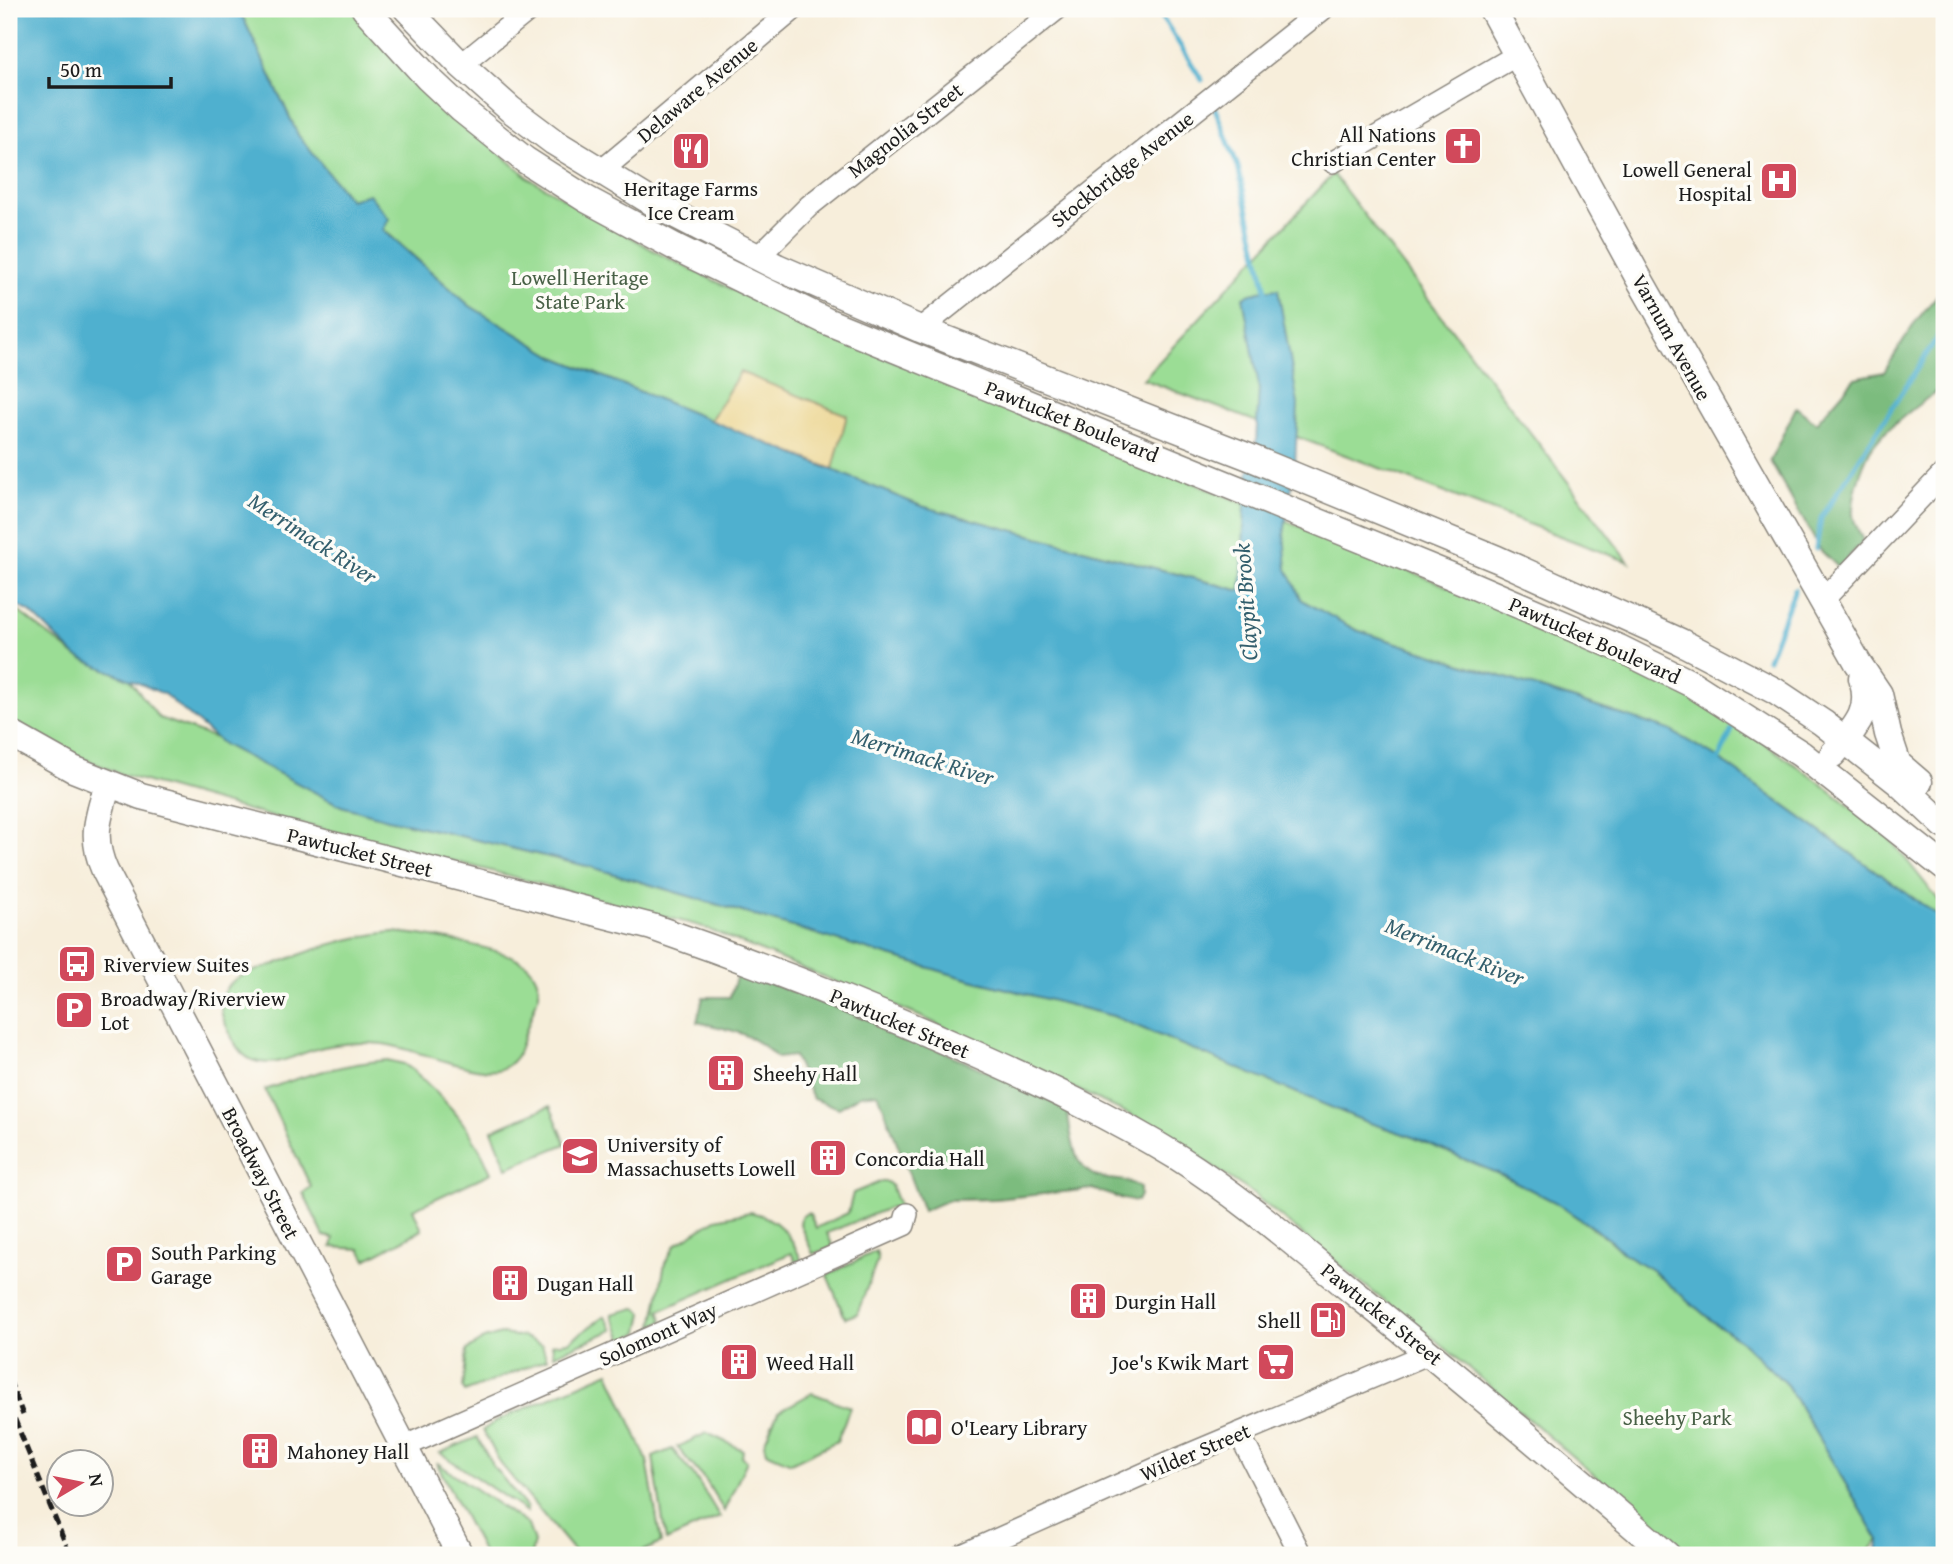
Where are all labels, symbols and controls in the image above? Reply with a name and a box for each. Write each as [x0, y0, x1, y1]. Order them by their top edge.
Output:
street label: Delaware Avenue [630, 30, 765, 150]
scale bar [49, 46, 172, 90]
text: 50 m [60, 54, 102, 85]
street label: Magnolia Street [840, 74, 970, 185]
street label: Stockbridge Avenue [1044, 103, 1200, 235]
place label: All Nations Christian Center [1291, 119, 1436, 174]
church icon: All Nations Christian Center [1442, 125, 1484, 167]
restaurant icon: Heritage Farms Ice Cream [670, 130, 712, 172]
place label: Lowell General Hospital [1622, 154, 1752, 209]
hospital icon: Lowell General Hospital [1758, 160, 1800, 202]
place label: Heritage Farms Ice Cream [624, 173, 758, 228]
park label: Lowell Heritage State Park [511, 262, 649, 317]
street label: Varnum Avenue [1624, 268, 1720, 406]
street label: Pawtucket Boulevard [980, 372, 1164, 470]
water label: Merrimack River [242, 484, 385, 593]
water label: Claypit Brook [1224, 542, 1266, 662]
street label: Pawtucket Boulevard [1504, 588, 1687, 692]
water label: Merrimack River [848, 719, 1000, 794]
street label: Pawtucket Street [284, 819, 437, 885]
water label: Merrimack River [1380, 908, 1531, 994]
bus stop icon: Riverview Suites [56, 943, 98, 985]
place label: Riverview Suites [104, 949, 249, 980]
street label: Pawtucket Street [825, 980, 975, 1067]
place label: Broadway/Riverview Lot [101, 983, 286, 1038]
parking icon: Broadway/Riverview Lot [53, 989, 95, 1031]
building icon: Sheehy Hall [705, 1052, 747, 1094]
place label: Sheehy Hall [753, 1058, 857, 1089]
street label: Broadway Street [214, 1101, 308, 1245]
place label: University of Massachusetts Lowell [607, 1129, 796, 1184]
school or university icon: University of Massachusetts Lowell [559, 1135, 601, 1177]
building icon: Concordia Hall [807, 1137, 849, 1179]
place label: Concordia Hall [855, 1143, 985, 1174]
place label: South Parking Garage [151, 1237, 276, 1292]
parking icon: South Parking Garage [103, 1243, 145, 1285]
street label: Pawtucket Street [1314, 1255, 1450, 1373]
building icon: Dugan Hall [489, 1262, 531, 1304]
place label: Dugan Hall [537, 1268, 634, 1299]
building icon: Durgin Hall [1067, 1280, 1109, 1322]
place label: Durgin Hall [1115, 1286, 1216, 1317]
street label: Solomont Way [594, 1294, 723, 1374]
fuel station icon: Shell [1307, 1299, 1349, 1341]
place label: Shell [1257, 1305, 1301, 1336]
building icon: Weed Hall [718, 1341, 760, 1383]
supermarket icon: Joe's Kwik Mart [1255, 1341, 1297, 1383]
place label: Weed Hall [766, 1347, 854, 1378]
place label: Joe's Kwik Mart [1109, 1347, 1250, 1378]
park label: Sheehy Park [1622, 1402, 1732, 1433]
library icon: O'Leary Library [903, 1406, 945, 1448]
place label: O'Leary Library [951, 1412, 1088, 1443]
street label: Wilder Street [1135, 1415, 1255, 1489]
building icon: Mahoney Hall [239, 1430, 281, 1472]
place label: Mahoney Hall [287, 1436, 409, 1467]
north arrow [46, 1448, 116, 1518]
text: N [82, 1471, 112, 1489]

